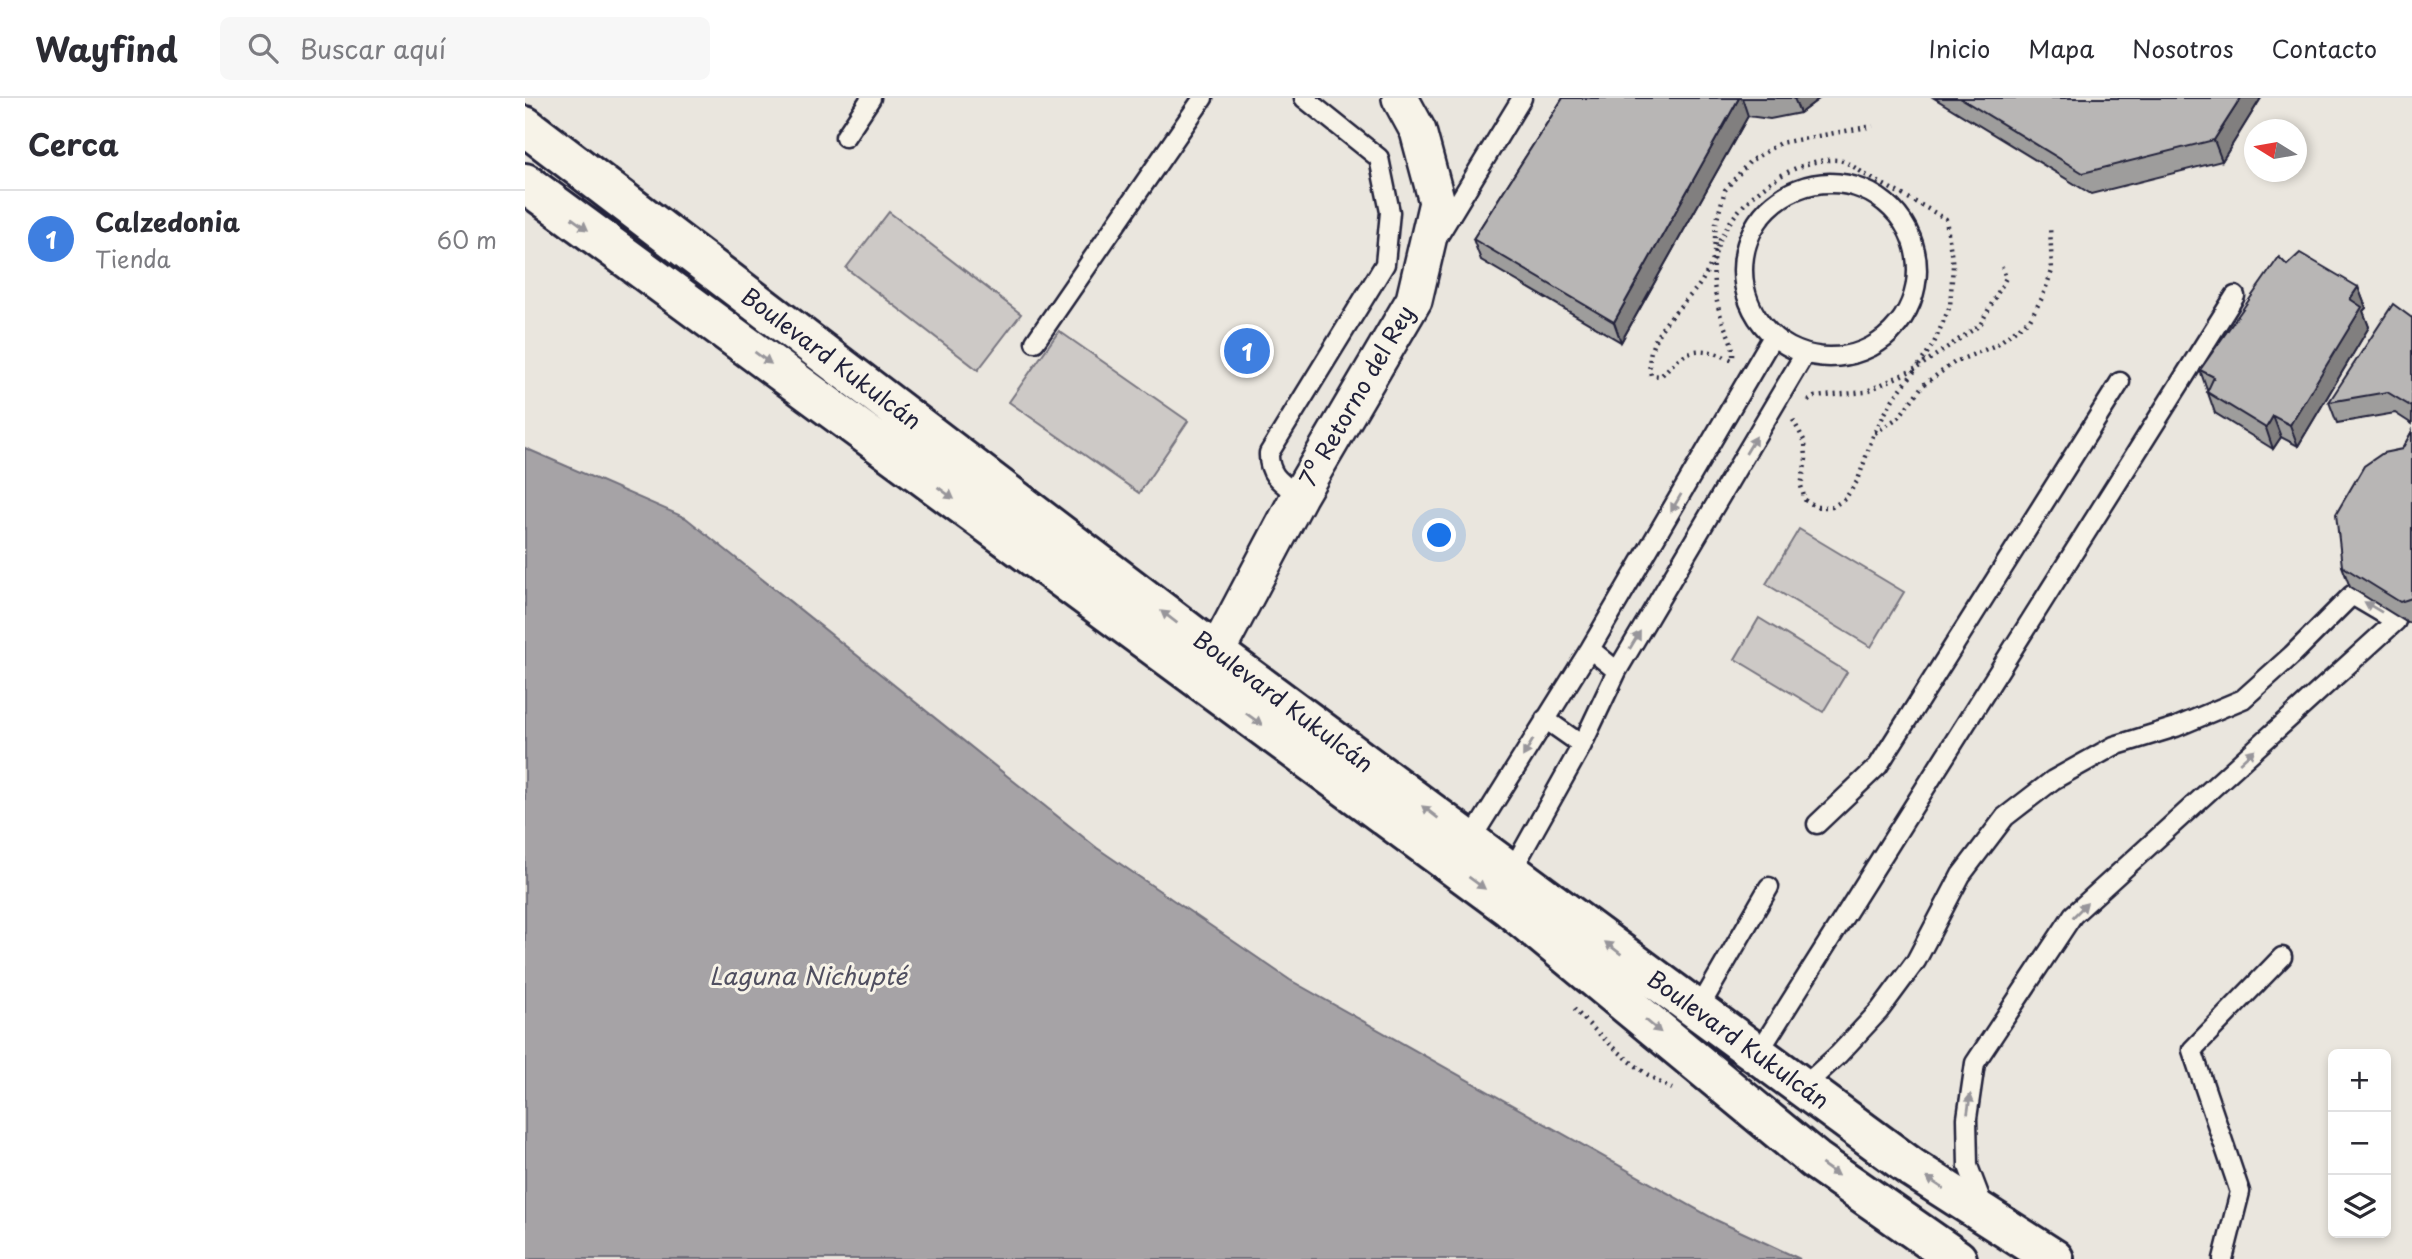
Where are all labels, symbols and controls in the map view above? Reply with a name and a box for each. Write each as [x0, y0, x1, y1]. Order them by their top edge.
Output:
search box [220, 17, 710, 80]
text: Wayfind [35, 23, 178, 73]
icon: search [244, 29, 282, 67]
text: Buscar aquí [300, 29, 446, 68]
text: Inicio [1929, 30, 1990, 66]
text: Mapa [2028, 30, 2094, 66]
text: Nosotros [2132, 30, 2234, 66]
text: Contacto [2272, 30, 2377, 66]
north arrow [2244, 119, 2307, 182]
text: Cerca [28, 121, 119, 166]
text: Calzedonia [95, 202, 240, 241]
one-way arrow [571, 216, 589, 230]
text: 1 [46, 222, 57, 257]
text: 60 m [437, 222, 497, 257]
text: Tienda [95, 241, 171, 276]
street label: Boulevard Kukulcán [734, 278, 929, 437]
street label: 7º Retorno del Rey [1289, 298, 1422, 493]
pin: 1 [1224, 325, 1270, 377]
one-way arrow [754, 351, 772, 365]
one-way arrow [1745, 435, 1758, 454]
one-way arrow [937, 486, 956, 500]
one-way arrow [1670, 493, 1682, 512]
your location [1422, 518, 1456, 552]
one-way arrow [2364, 601, 2383, 613]
one-way arrow [1161, 610, 1179, 625]
street label: Boulevard Kukulcán [1186, 621, 1381, 780]
one-way arrow [1629, 631, 1641, 650]
one-way arrow [1245, 712, 1263, 726]
one-way arrow [1521, 738, 1534, 757]
one-way arrow [2238, 748, 2256, 764]
one-way arrow [1421, 805, 1439, 819]
one-way arrow [1468, 876, 1486, 890]
one-way arrow [2071, 901, 2088, 918]
one-way arrow [1604, 940, 1622, 955]
water label: Laguna Nichupté [709, 957, 910, 993]
street label: Boulevard Kukulcán [1640, 961, 1837, 1117]
one-way arrow [1645, 1018, 1662, 1033]
map controls [2328, 1049, 2391, 1238]
button: + [2328, 1049, 2391, 1112]
one-way arrow [1964, 1093, 1975, 1115]
button: − [2328, 1112, 2391, 1175]
one-way arrow [1821, 1163, 1839, 1177]
button: layers [2328, 1175, 2391, 1238]
one-way arrow [1925, 1177, 1944, 1190]

